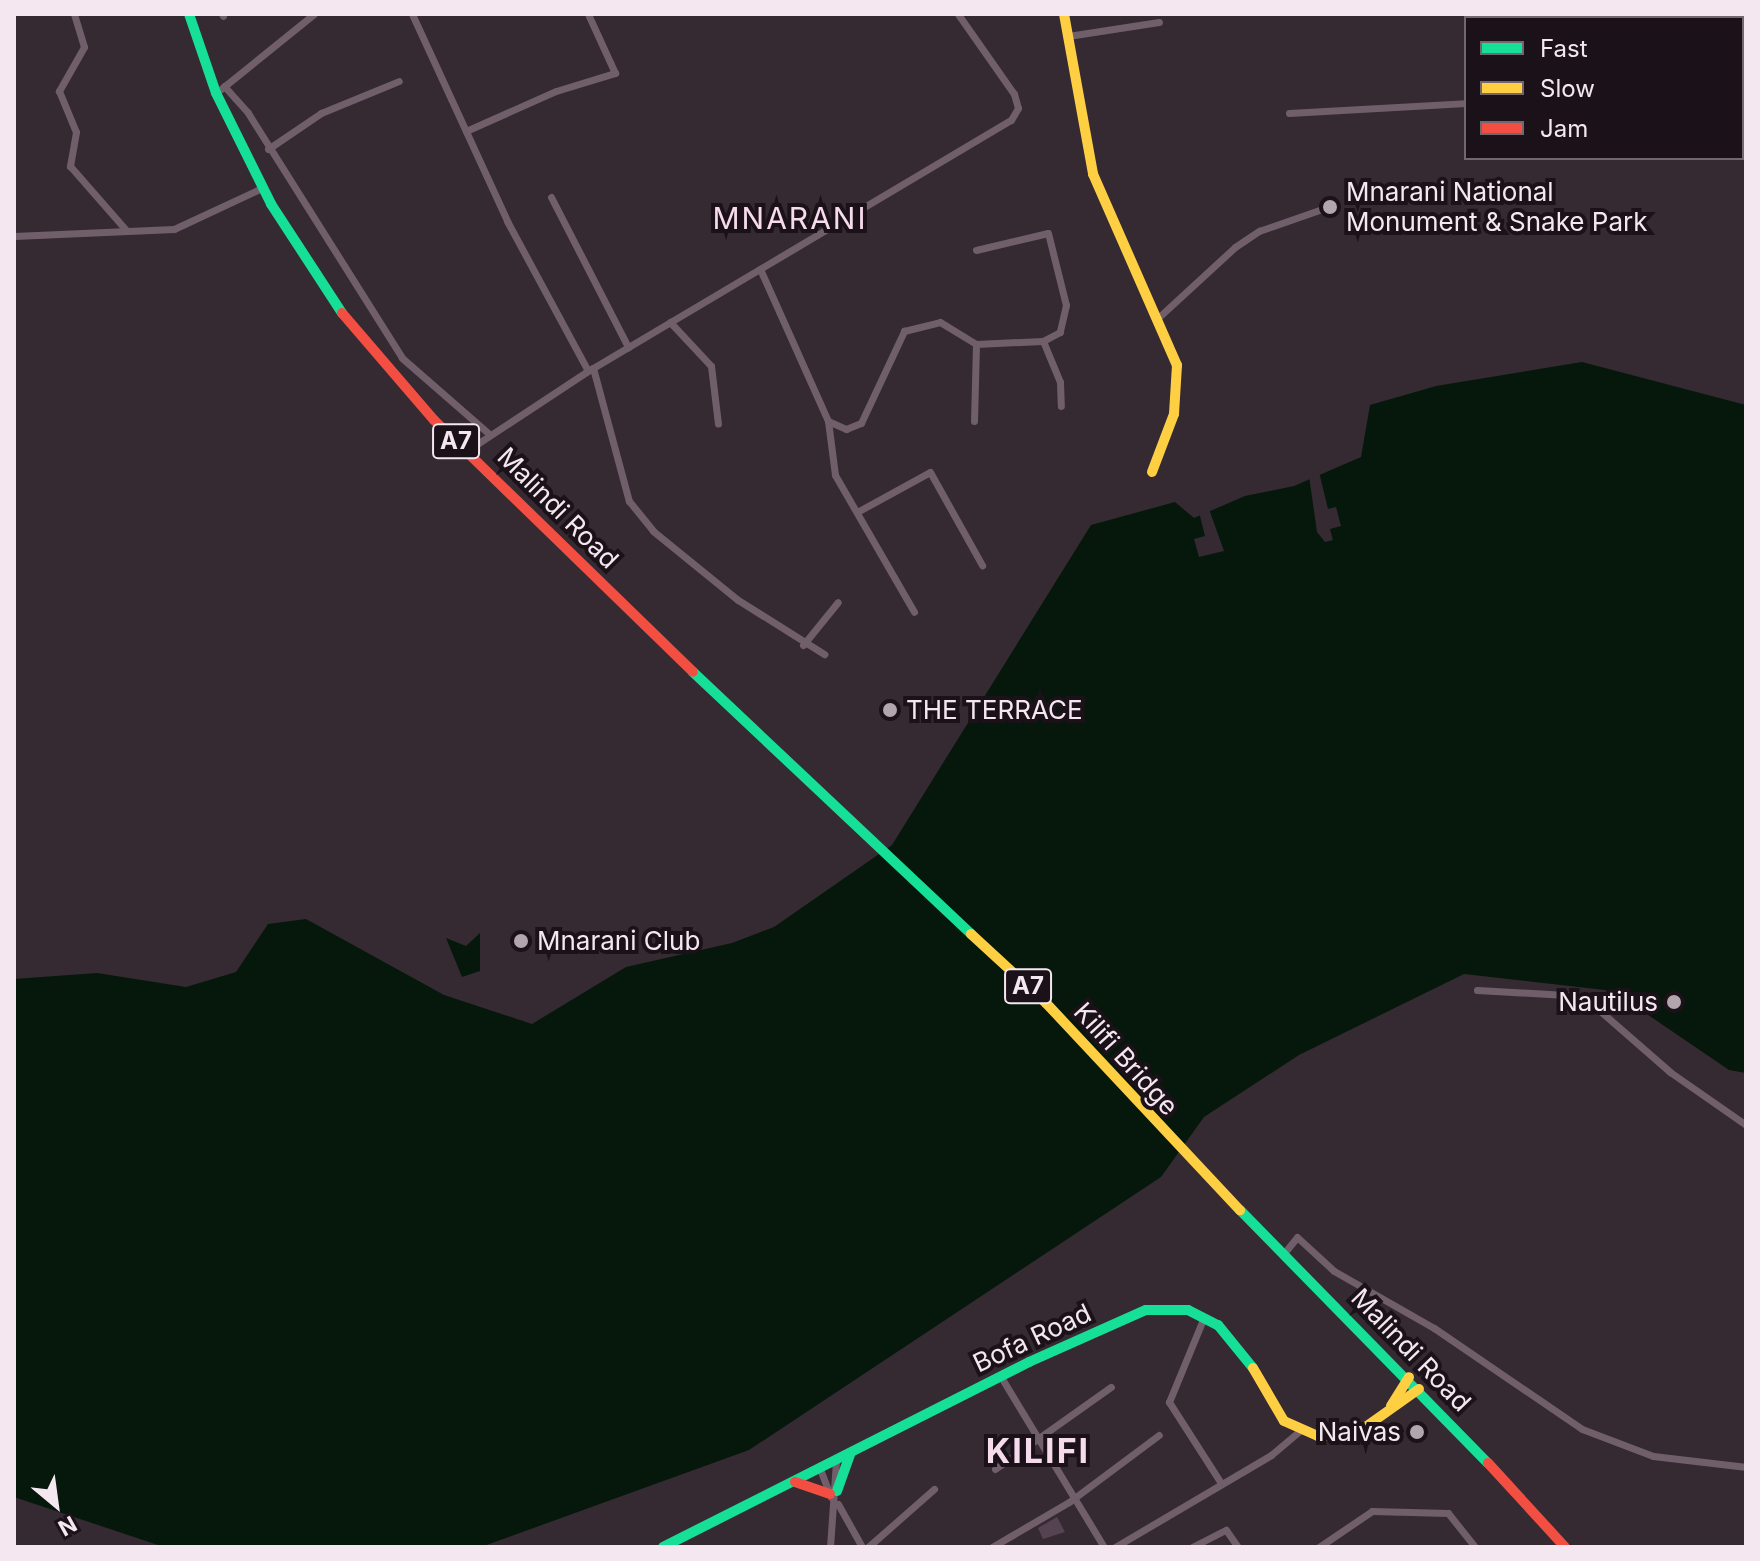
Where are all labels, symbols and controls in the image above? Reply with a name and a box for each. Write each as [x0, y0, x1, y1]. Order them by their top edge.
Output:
legend [1464, 16, 1744, 160]
text: Fast [1540, 34, 1588, 63]
text: Slow [1540, 74, 1595, 103]
text: Jam [1540, 114, 1588, 143]
place label: Mnarani National Monument & Snake Park [1346, 176, 1647, 238]
marker: Mnarani National Monument & Snake Park [1321, 198, 1339, 216]
district label: MNARANI [712, 200, 868, 236]
road number: A7 [432, 421, 480, 461]
street label: Malindi Road [491, 441, 625, 575]
place label: THE TERRACE [906, 694, 1083, 726]
marker: THE TERRACE [881, 701, 899, 719]
place label: Mnarani Club [537, 925, 700, 957]
marker: Mnarani Club [512, 932, 530, 950]
road number: A7 [1004, 966, 1052, 1006]
place label: Nautilus [1558, 986, 1658, 1018]
marker: Nautilus [1665, 993, 1683, 1011]
street label: Kilifi Bridge [1067, 996, 1185, 1122]
street label: Malindi Road [1345, 1282, 1477, 1418]
street label: Bofa Road [968, 1297, 1096, 1379]
place label: Naivas [1318, 1416, 1401, 1448]
marker: Naivas [1408, 1423, 1426, 1441]
district label: KILIFI [986, 1431, 1090, 1471]
north arrow [16, 1465, 96, 1545]
text: N [54, 1511, 81, 1541]

